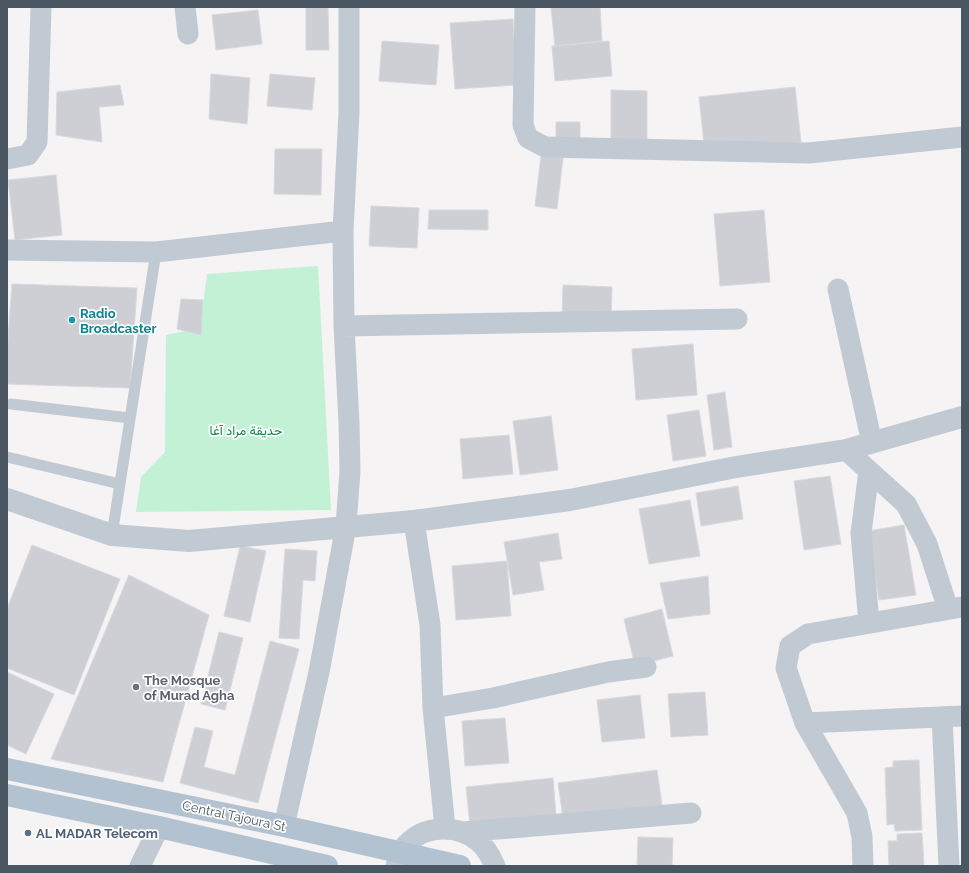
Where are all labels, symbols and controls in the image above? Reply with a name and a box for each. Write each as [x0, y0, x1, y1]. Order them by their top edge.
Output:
place label: Radio Broadcaster [80, 306, 156, 336]
marker: Radio Broadcaster [67, 315, 77, 325]
park label: حديقة مراد آغا [209, 423, 283, 439]
place label: The Mosque of Murad Agha [144, 673, 235, 703]
marker: The Mosque of Murad Agha [131, 682, 141, 692]
street label: Central Tajoura St [181, 798, 288, 834]
place label: AL MADAR Telecom [36, 826, 158, 841]
marker: AL MADAR Telecom [23, 828, 33, 838]

